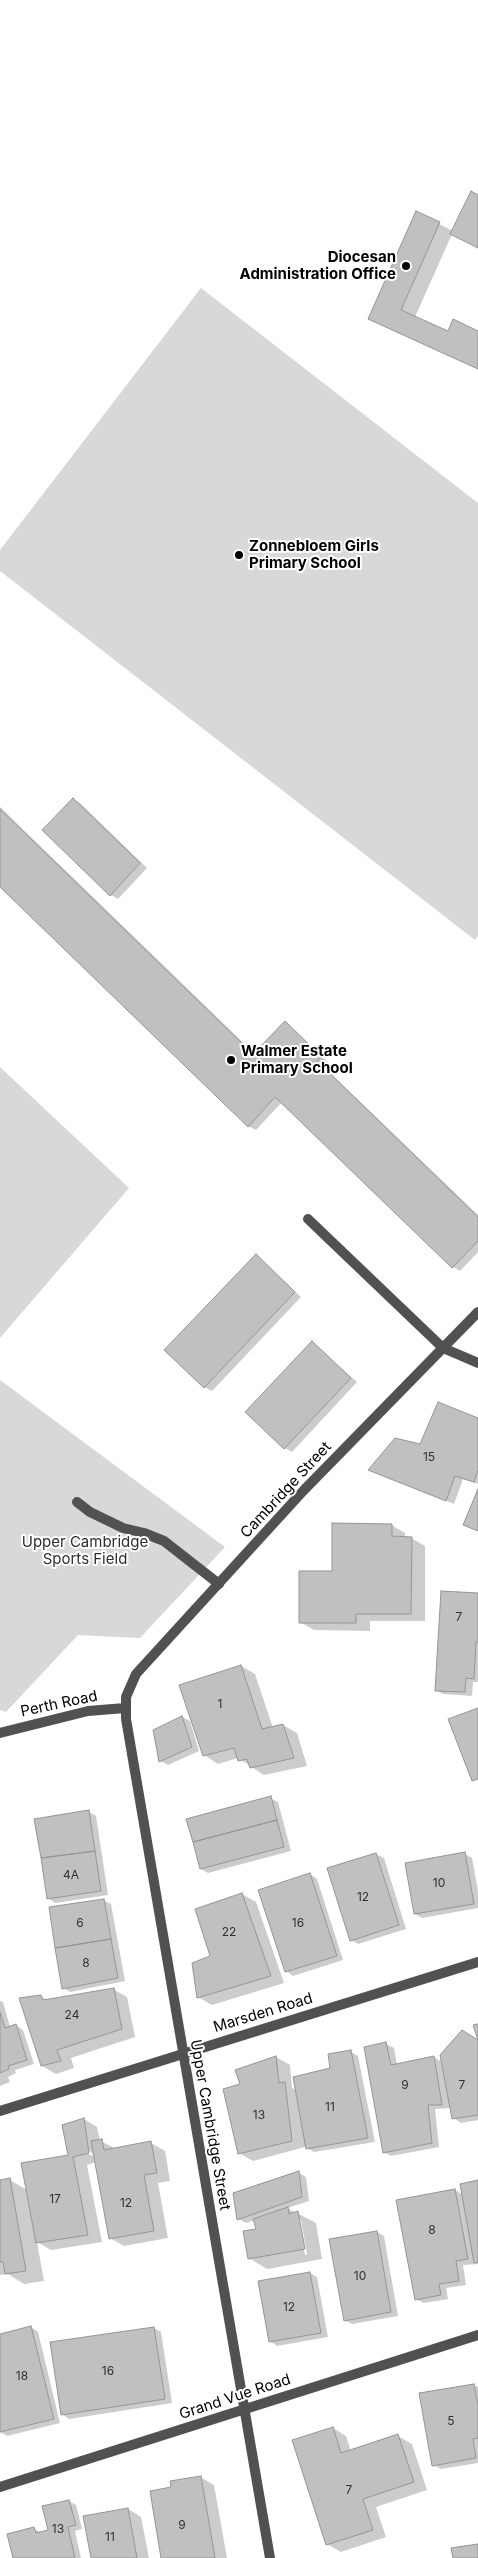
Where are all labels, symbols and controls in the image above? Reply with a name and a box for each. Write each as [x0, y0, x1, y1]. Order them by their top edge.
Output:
place label: Diocesan Administration Office [240, 248, 396, 283]
marker: Diocesan Administration Office [400, 260, 412, 272]
place label: Zonnebloem Girls Primary School [249, 537, 379, 572]
marker: Zonnebloem Girls Primary School [233, 549, 245, 561]
place label: Walmer Estate Primary School [241, 1042, 353, 1077]
marker: Walmer Estate Primary School [225, 1054, 237, 1066]
street label: Cambridge Street [237, 1438, 335, 1542]
house number: 15 [423, 1450, 435, 1464]
park label: Upper Cambridge Sports Field [22, 1533, 148, 1568]
house number: 7 [456, 1610, 462, 1624]
street label: Perth Road [19, 1687, 99, 1721]
house number: 1 [218, 1697, 222, 1711]
house number: 4A [63, 1868, 79, 1882]
house number: 10 [433, 1876, 445, 1890]
house number: 12 [357, 1890, 369, 1904]
house number: 6 [76, 1916, 84, 1930]
house number: 16 [292, 1916, 304, 1930]
house number: 22 [222, 1925, 236, 1939]
house number: 8 [82, 1956, 90, 1970]
street label: Marsden Road [211, 1989, 315, 2037]
house number: 24 [65, 2008, 79, 2022]
street label: Upper Cambridge Street [186, 2038, 234, 2212]
house number: 9 [401, 2078, 409, 2092]
house number: 7 [459, 2078, 465, 2092]
house number: 11 [325, 2100, 335, 2114]
house number: 13 [253, 2108, 265, 2122]
house number: 17 [49, 2192, 61, 2206]
house number: 12 [120, 2196, 132, 2210]
house number: 8 [428, 2223, 436, 2237]
house number: 10 [354, 2269, 366, 2283]
house number: 12 [283, 2300, 295, 2314]
house number: 16 [102, 2364, 114, 2378]
house number: 18 [16, 2369, 28, 2383]
street label: Grand Vue Road [177, 2371, 293, 2423]
house number: 5 [447, 2414, 455, 2428]
house number: 7 [346, 2483, 352, 2497]
house number: 9 [178, 2518, 186, 2532]
house number: 13 [52, 2522, 64, 2536]
house number: 11 [105, 2530, 115, 2544]

